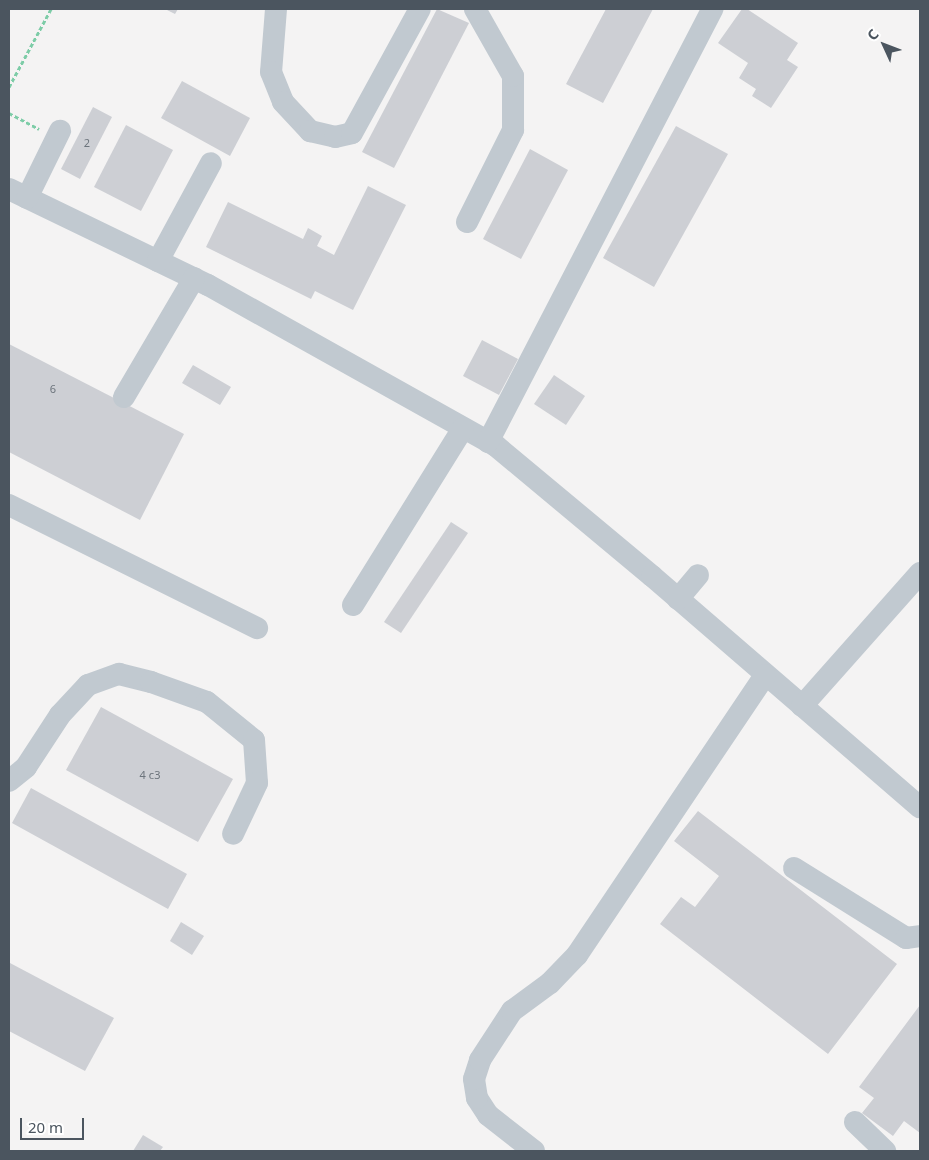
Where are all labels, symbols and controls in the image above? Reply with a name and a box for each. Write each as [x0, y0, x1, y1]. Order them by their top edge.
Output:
north arrow [859, 20, 909, 70]
text: С [863, 25, 883, 44]
house number: 2 [84, 136, 90, 150]
house number: 6 [50, 382, 56, 396]
house number: 4 с3 [140, 768, 160, 782]
scale bar [22, 1108, 86, 1140]
text: 20 m [28, 1117, 63, 1137]

